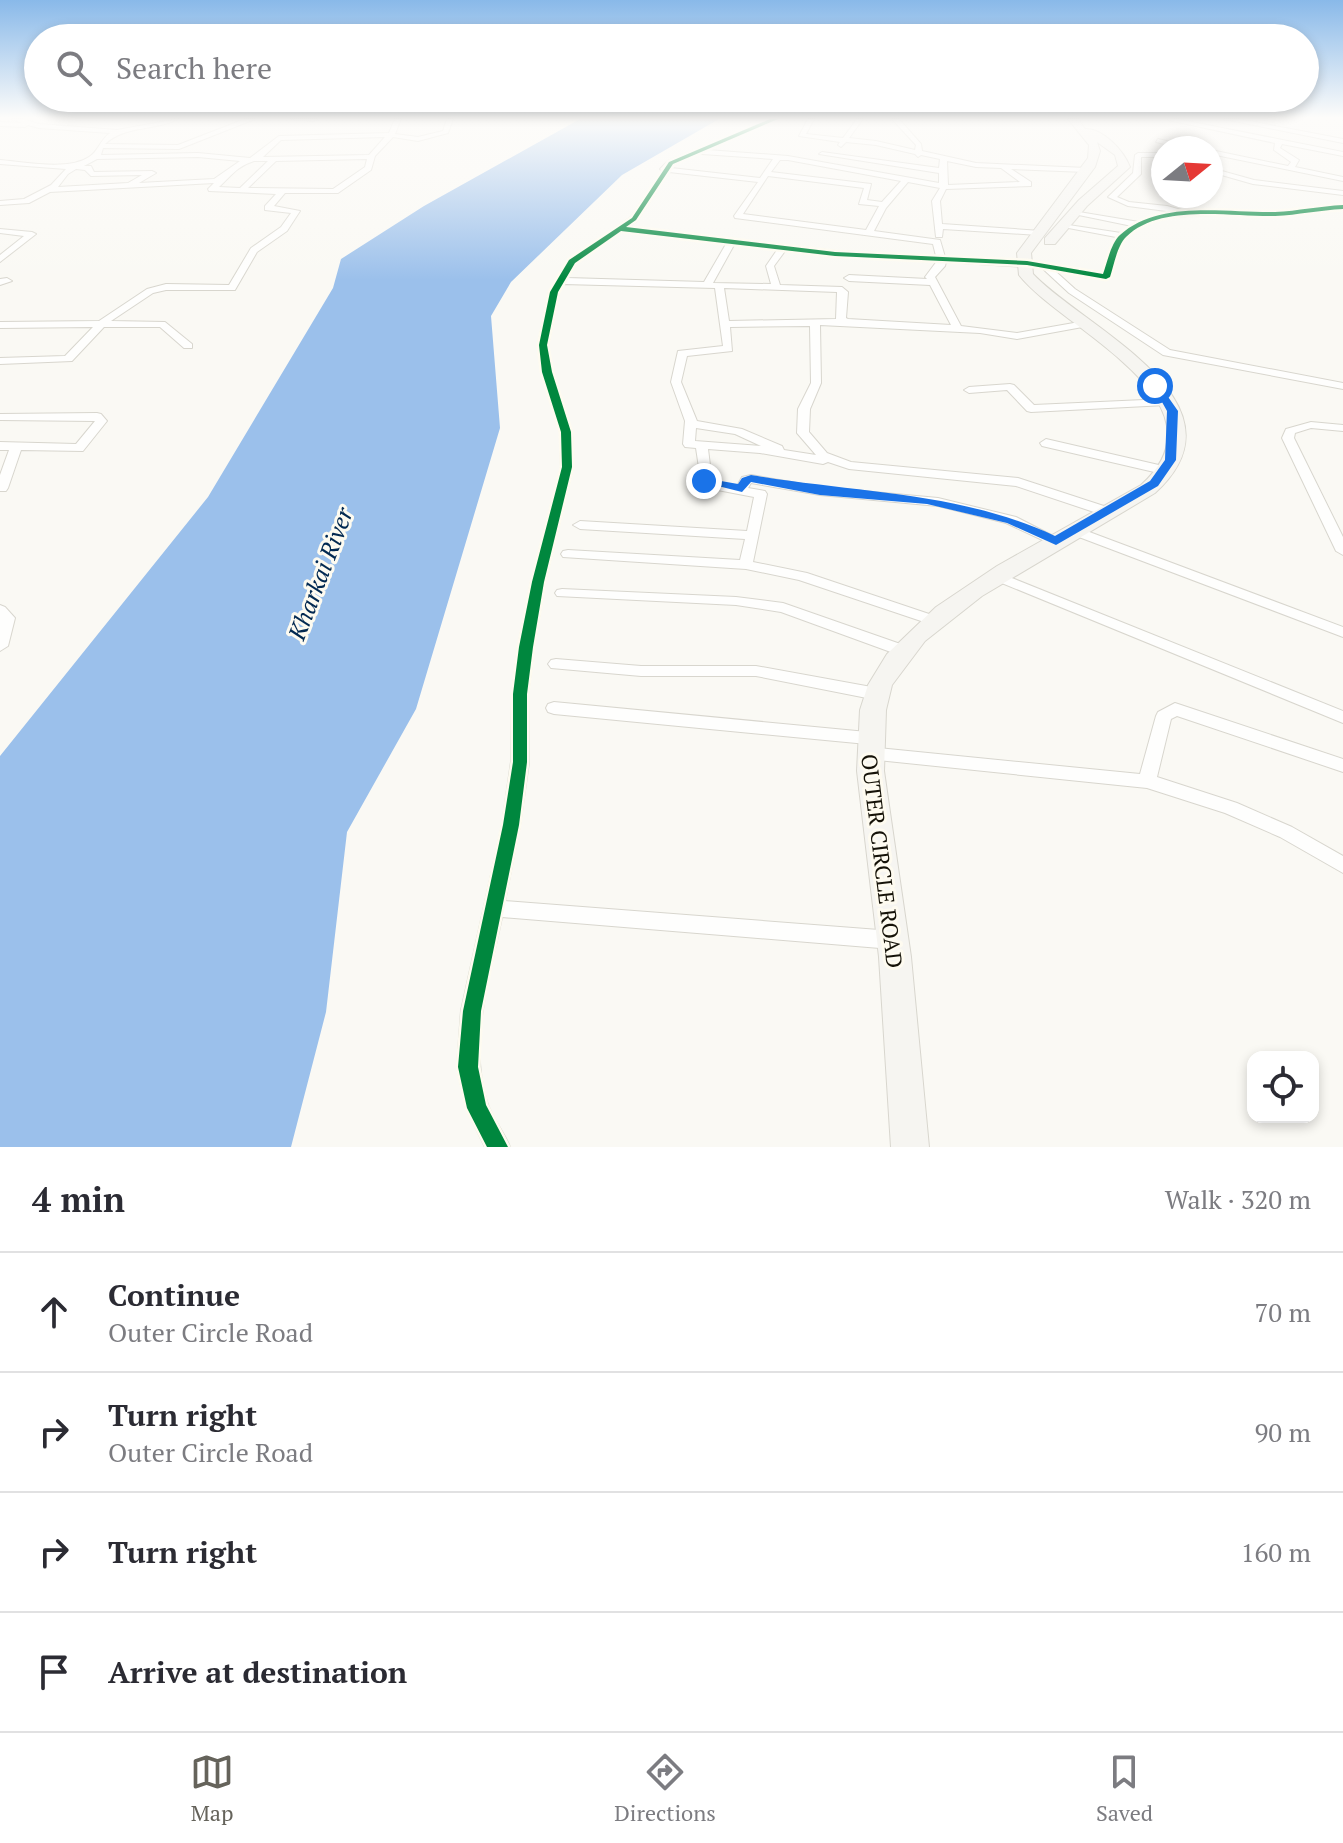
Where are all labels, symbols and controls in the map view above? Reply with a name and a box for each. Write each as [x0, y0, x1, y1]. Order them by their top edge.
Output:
search box [24, 24, 1319, 112]
icon: search [52, 46, 96, 90]
text: Search here [116, 48, 272, 88]
north arrow [1151, 136, 1223, 208]
route start [1137, 368, 1173, 404]
route end [686, 463, 722, 499]
water label: Kharkai River [280, 501, 361, 645]
street label: OUTER CIRCLE ROAD [855, 752, 910, 970]
map controls [1247, 1051, 1319, 1123]
button: locate [1247, 1051, 1319, 1123]
text: 4 min [32, 1177, 125, 1222]
text: Walk · 320 m [1165, 1182, 1311, 1216]
text: Continue [108, 1275, 240, 1315]
icon: ahead [32, 1290, 76, 1334]
text: 70 m [1255, 1295, 1311, 1329]
text: Outer Circle Road [108, 1315, 313, 1349]
text: Turn right [108, 1395, 257, 1435]
icon: right [32, 1410, 76, 1454]
text: 90 m [1255, 1415, 1311, 1449]
text: Outer Circle Road [108, 1435, 313, 1469]
icon: right [32, 1530, 76, 1574]
text: Turn right [108, 1532, 257, 1572]
text: 160 m [1241, 1535, 1311, 1569]
icon: arrive [32, 1650, 76, 1694]
text: Arrive at destination [108, 1652, 407, 1692]
tab: Map [190, 1750, 234, 1827]
tab: Directions [614, 1750, 716, 1827]
tab: Saved [1096, 1750, 1153, 1827]

